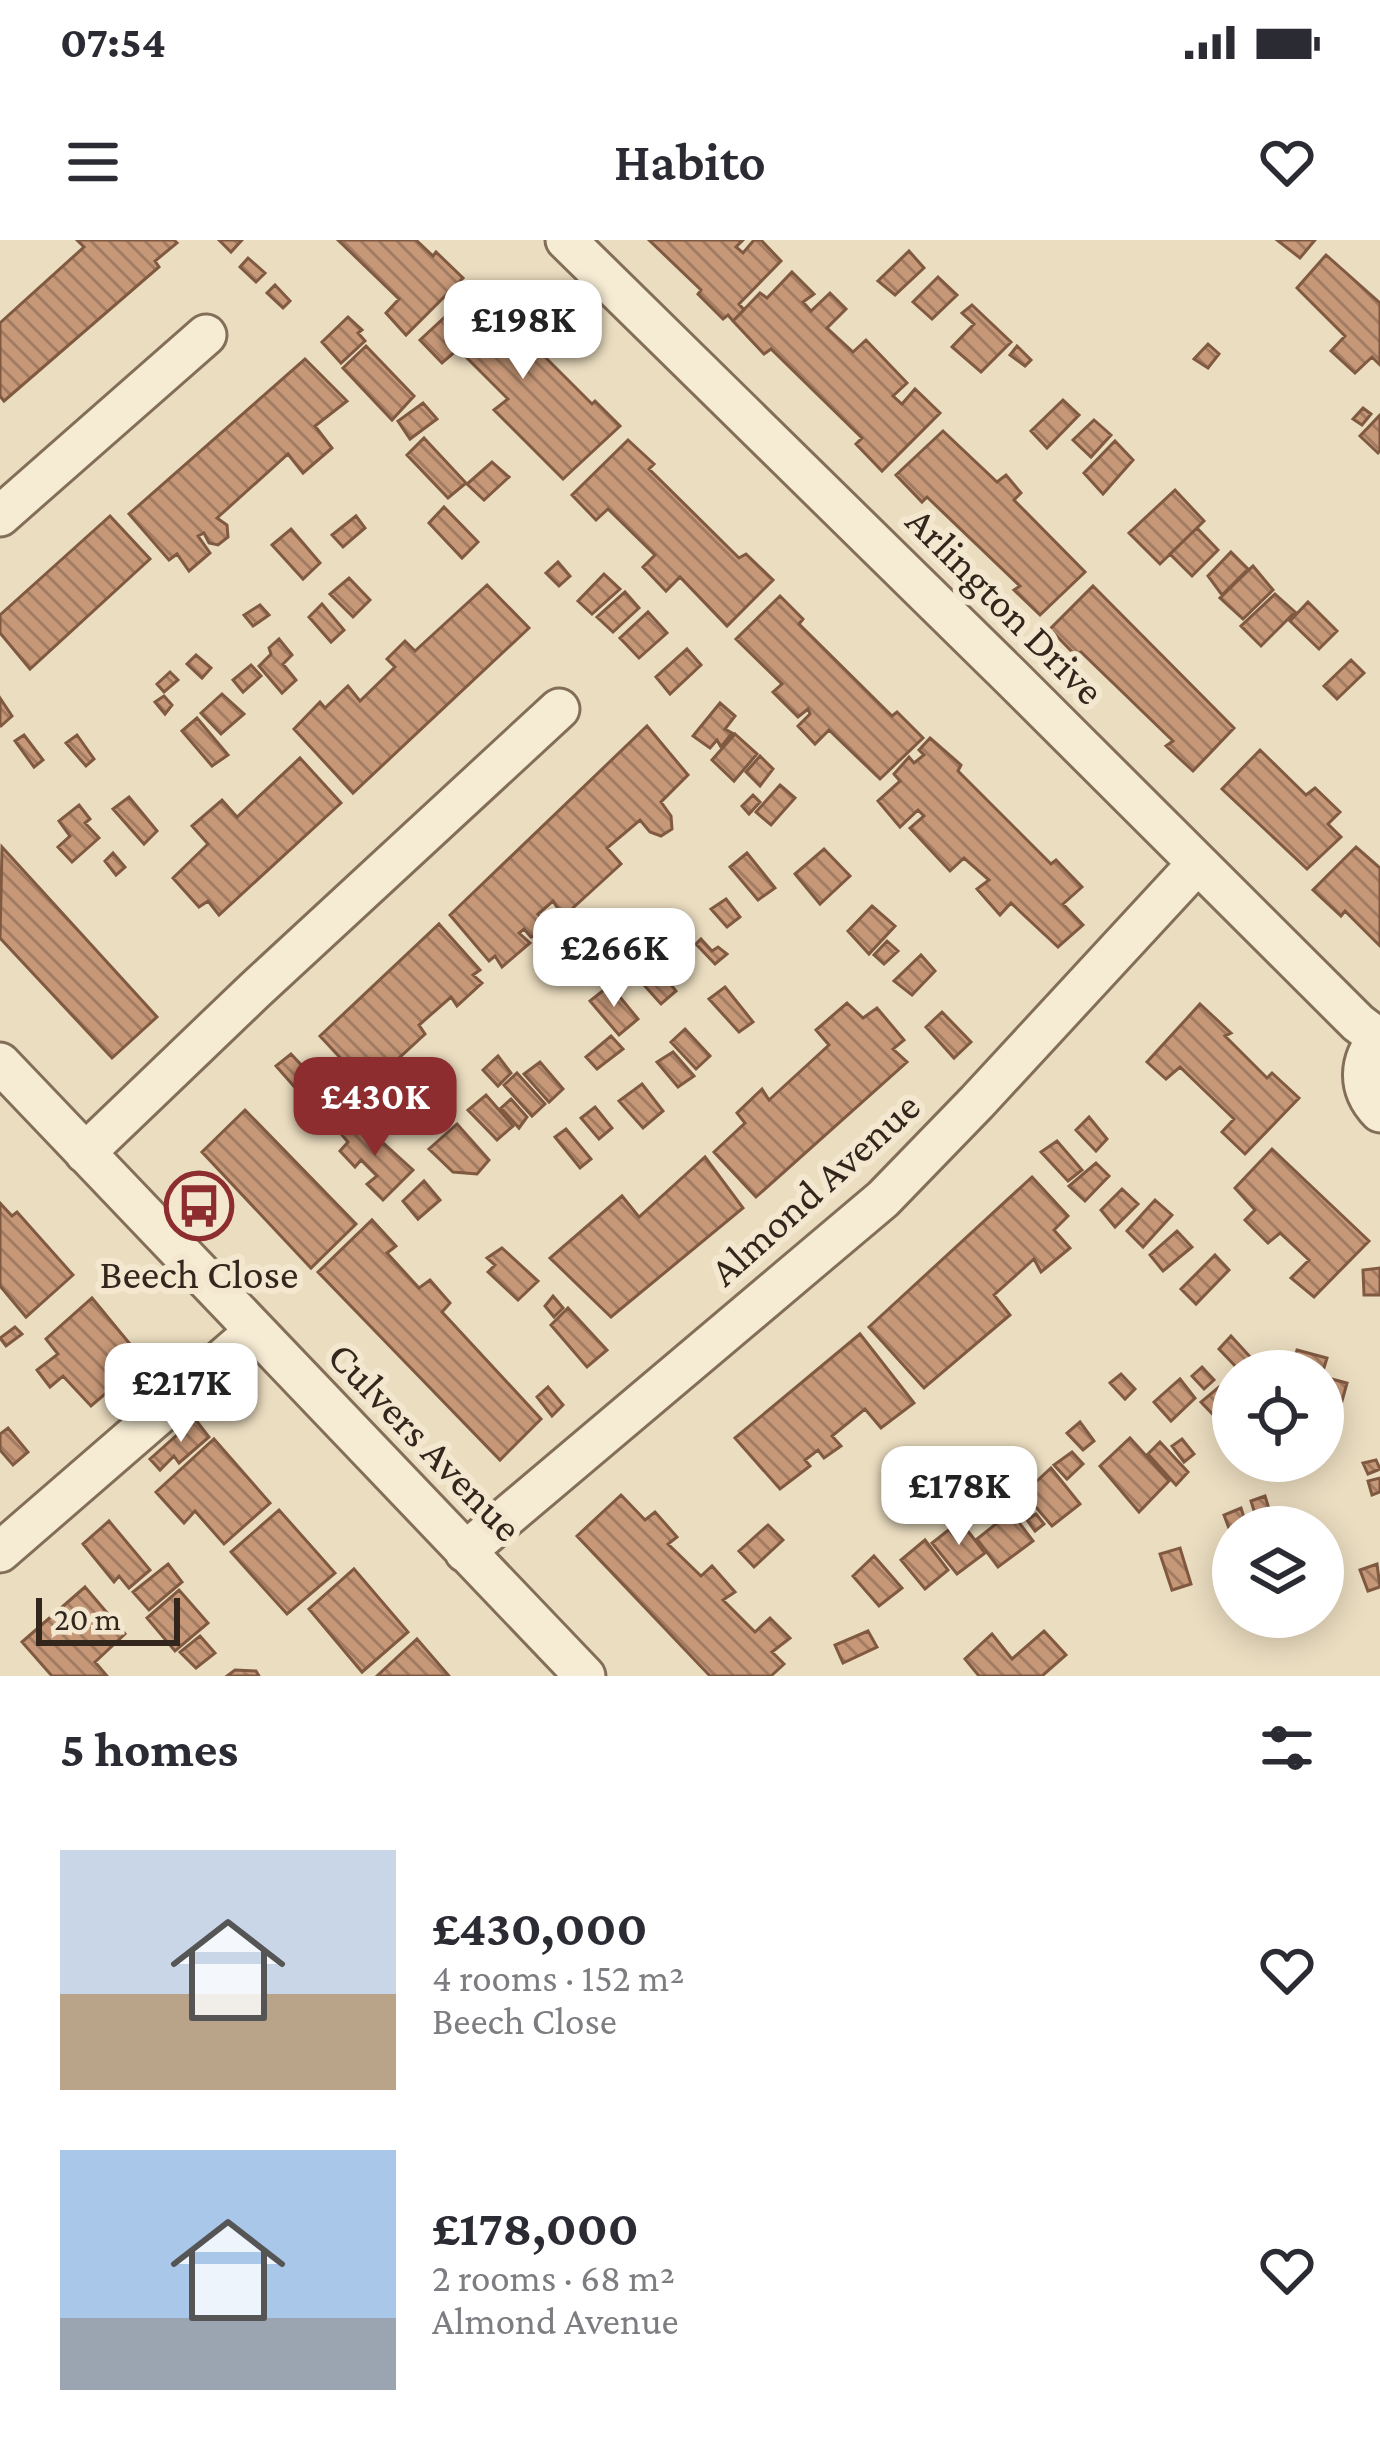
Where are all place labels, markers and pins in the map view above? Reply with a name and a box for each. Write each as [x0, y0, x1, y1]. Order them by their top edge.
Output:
pin: £198K [439, 280, 607, 382]
pin: £266K [530, 908, 698, 1010]
pin: £430K [291, 1057, 459, 1159]
bus stop icon: Beech Close [164, 1171, 234, 1241]
place label: Beech Close [99, 1250, 299, 1297]
pin: £217K [97, 1343, 265, 1445]
pin: £178K [875, 1446, 1043, 1548]

